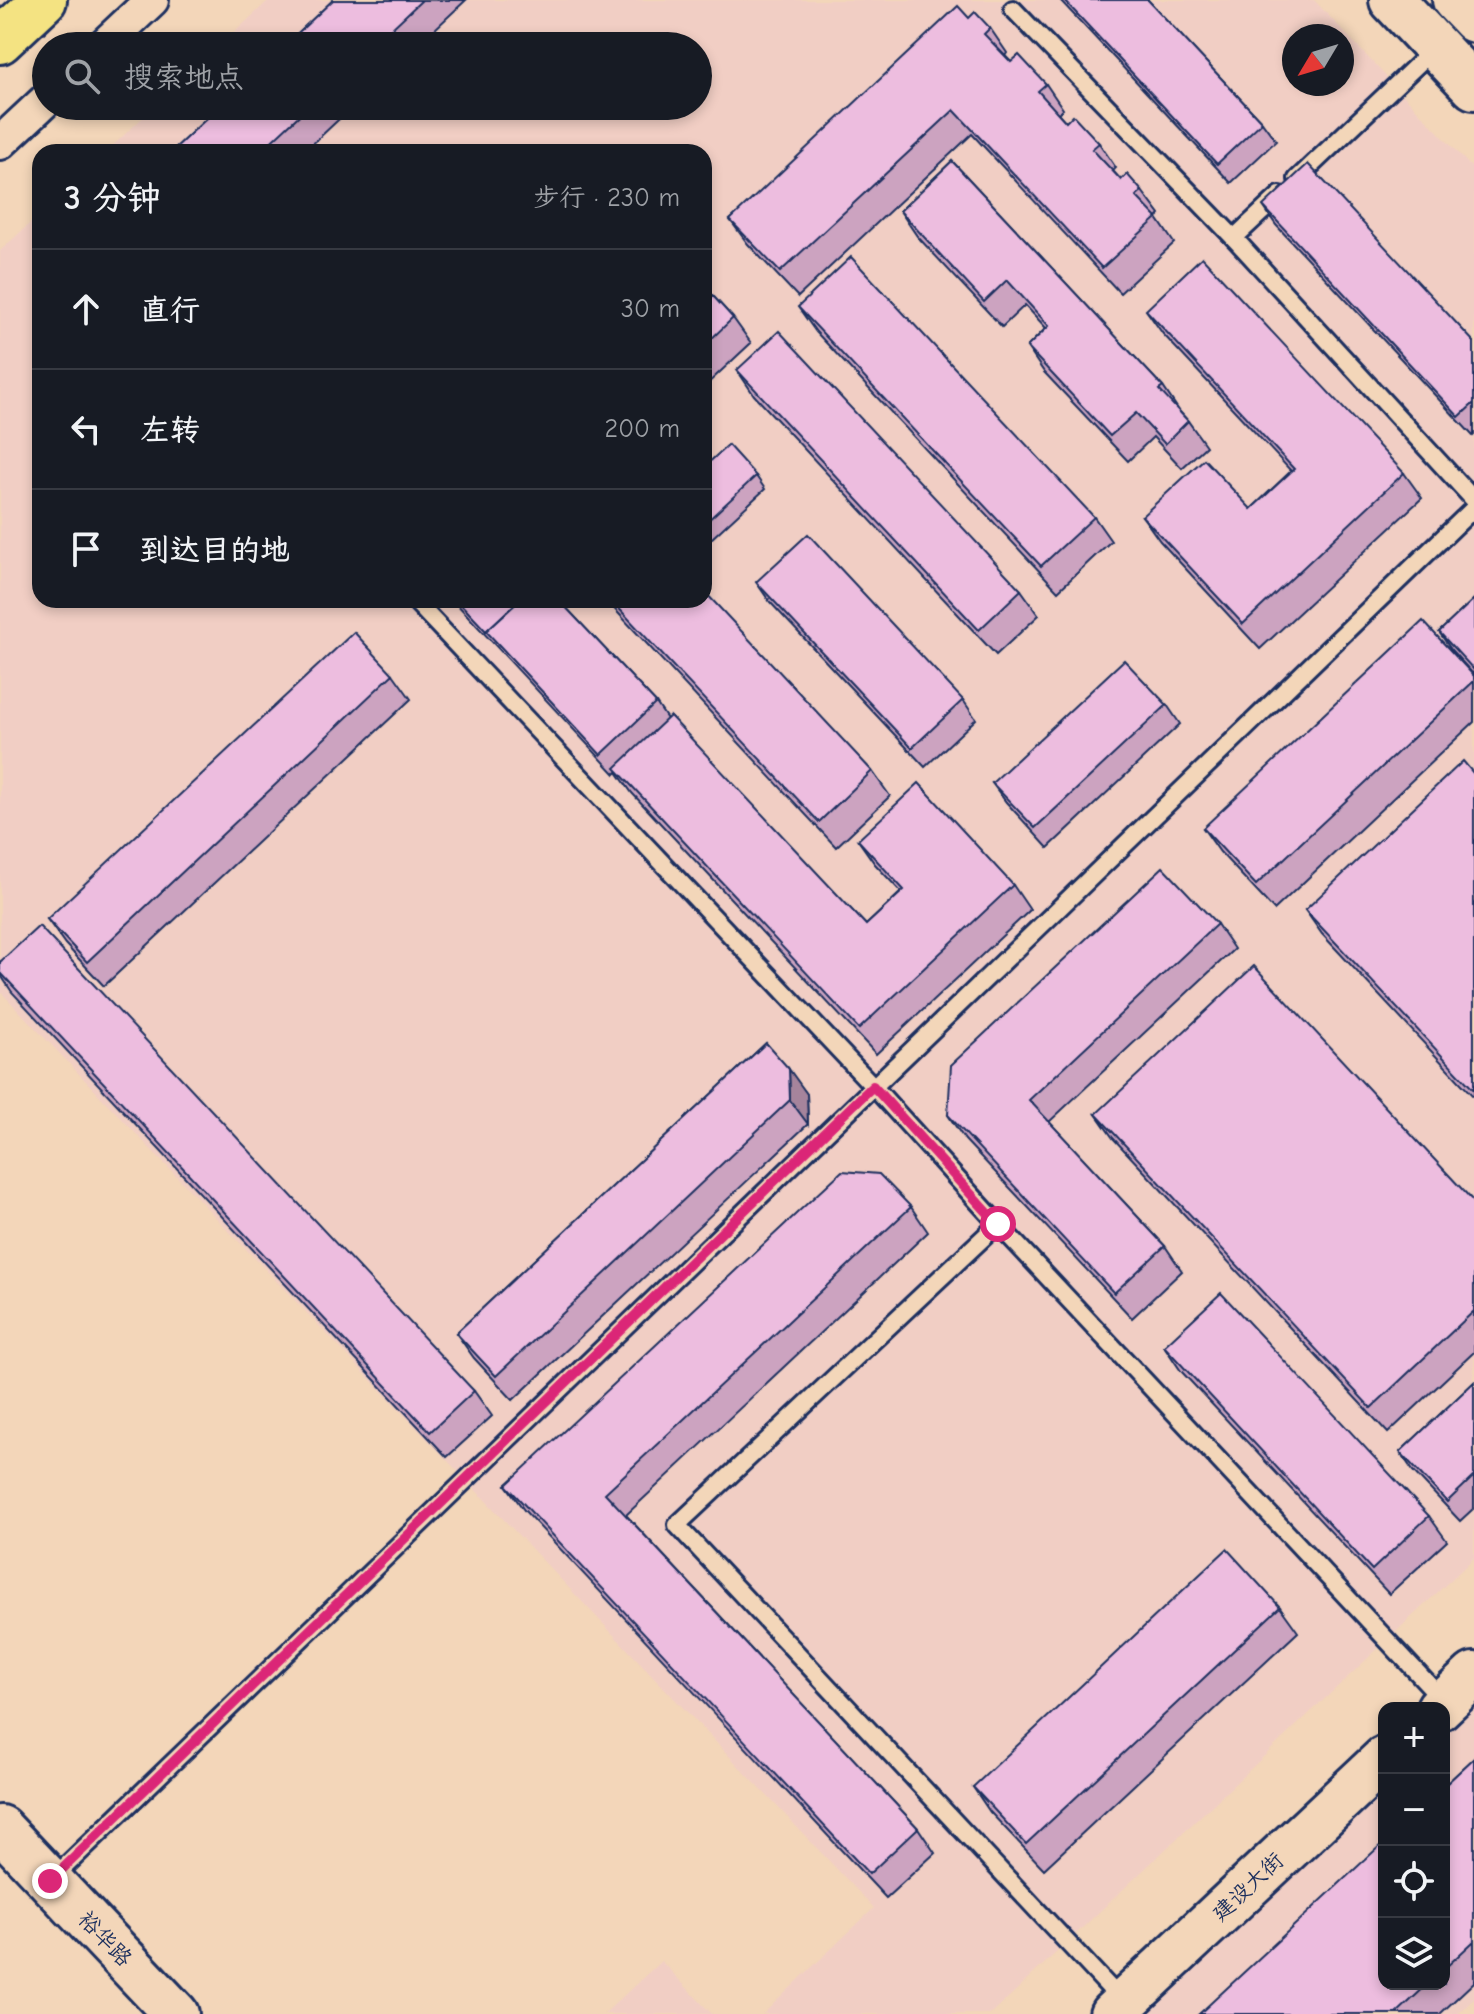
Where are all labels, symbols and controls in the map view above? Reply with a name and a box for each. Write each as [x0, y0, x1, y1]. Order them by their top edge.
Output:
north arrow [1282, 24, 1354, 96]
search box [32, 32, 712, 120]
icon: search [60, 54, 104, 98]
text: 搜索地点 [124, 60, 244, 95]
text: 3 分钟 [64, 178, 161, 218]
text: 步行 · 230 m [533, 183, 680, 213]
icon: ahead [64, 287, 108, 331]
text: 直行 [140, 293, 200, 328]
text: 30 m [621, 294, 680, 324]
icon: left [64, 407, 108, 451]
text: 左转 [140, 413, 200, 448]
text: 200 m [605, 414, 680, 444]
icon: arrive [64, 527, 108, 571]
text: 到达目的地 [140, 533, 290, 568]
route start [980, 1206, 1016, 1242]
map controls [1378, 1702, 1450, 1990]
button: + [1378, 1702, 1450, 1774]
button: − [1378, 1774, 1450, 1846]
button: locate [1378, 1846, 1450, 1918]
street label: 建设大街 [1207, 1847, 1289, 1927]
route end [32, 1863, 68, 1899]
street label: 裕华路 [73, 1906, 137, 1972]
button: layers [1378, 1918, 1450, 1990]

